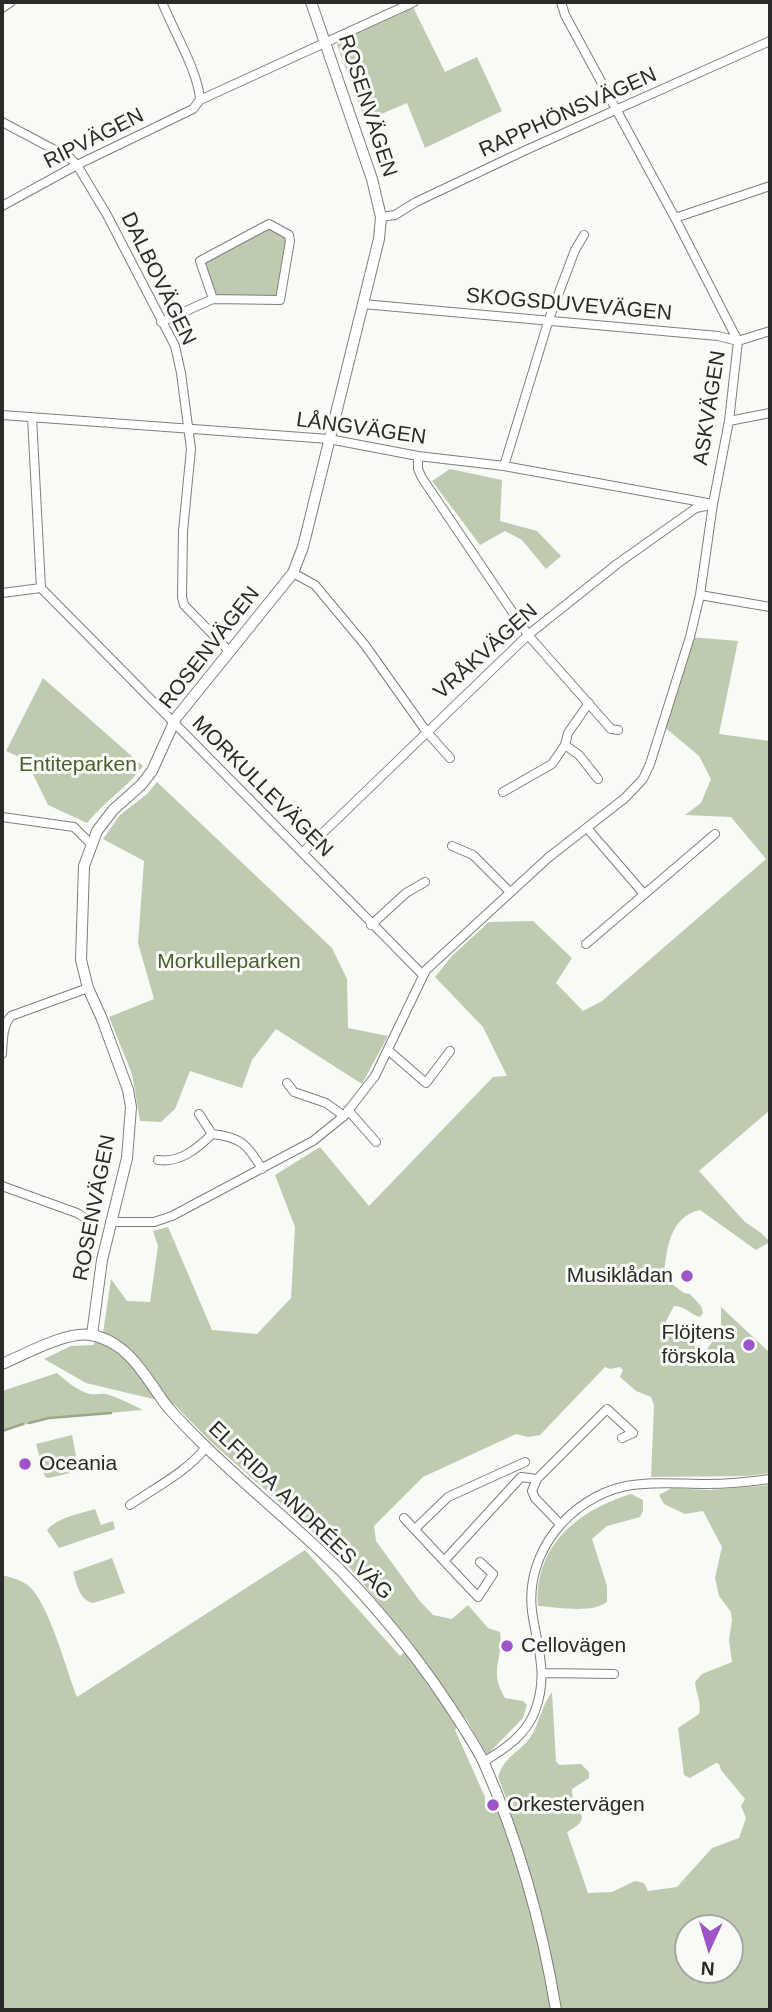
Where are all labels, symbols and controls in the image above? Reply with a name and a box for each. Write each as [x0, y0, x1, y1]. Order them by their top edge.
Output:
street label: ROSENVÄGEN [332, 32, 402, 180]
street label: RAPPHÖNSVÄGEN [475, 63, 661, 163]
street label: RIPVÄGEN [40, 103, 148, 175]
street label: DALBOVÄGEN [115, 208, 201, 350]
street label: SKOGSDUVEVÄGEN [465, 283, 673, 327]
street label: ASKVÄGEN [689, 349, 731, 467]
street label: LÅNGVÄGEN [295, 407, 427, 451]
street label: ROSENVÄGEN [154, 582, 266, 714]
street label: VRÅKVÄGEN [429, 599, 543, 705]
street label: MORKULLEVÄGEN [186, 711, 338, 863]
park label: Entiteparken [19, 752, 137, 778]
park label: Morkulleparken [157, 949, 301, 975]
street label: ROSENVÄGEN [68, 1133, 122, 1283]
place label: Musiklådan [567, 1263, 673, 1289]
marker: Musiklådan [679, 1268, 695, 1284]
place label: Flöjtens förskola [661, 1320, 735, 1370]
marker: Flöjtens förskola [741, 1337, 757, 1353]
street label: ELFRIDA ANDRÉES VÄG [203, 1416, 397, 1606]
place label: Oceania [39, 1451, 117, 1477]
marker: Oceania [17, 1456, 33, 1472]
place label: Cellovägen [521, 1633, 626, 1659]
marker: Cellovägen [499, 1638, 515, 1654]
place label: Orkestervägen [507, 1792, 645, 1818]
marker: Orkestervägen [485, 1797, 501, 1813]
north arrow [674, 1914, 744, 1984]
text: N [700, 1957, 715, 1979]

